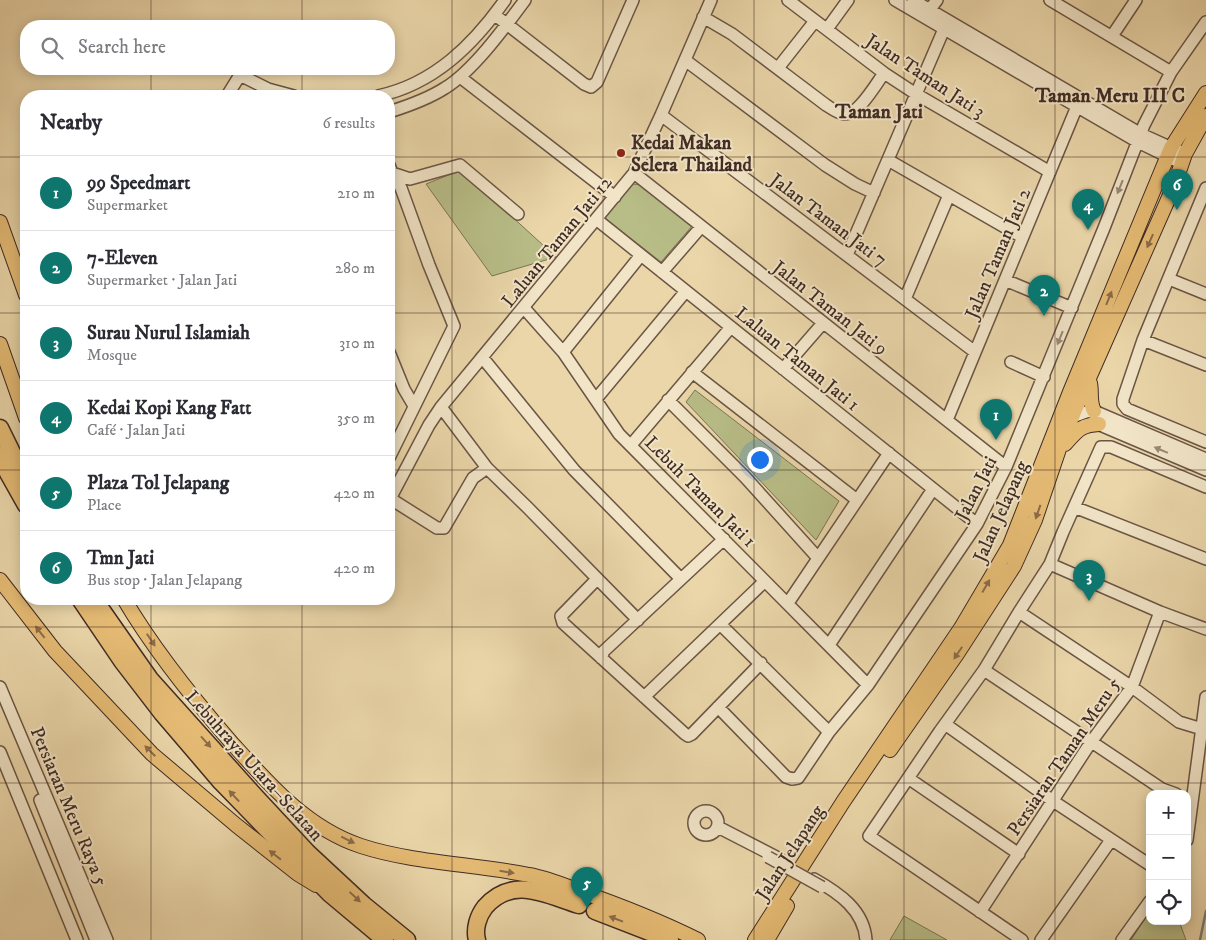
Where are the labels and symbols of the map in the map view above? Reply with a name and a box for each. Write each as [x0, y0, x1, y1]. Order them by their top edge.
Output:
street label: Jalan Taman Jati 3 [862, 28, 990, 122]
district label: Taman Meru III C [1034, 84, 1185, 109]
district label: Taman Jati [835, 99, 923, 123]
place label: Kedai Makan Selera Thailand [631, 132, 753, 177]
marker: Kedai Makan Selera Thailand [615, 147, 627, 159]
street label: Jalan Taman Jati 7 [763, 168, 891, 272]
pin: 6 [1161, 169, 1193, 210]
street label: Laluan Taman Jati 12 [497, 171, 618, 312]
one-way arrow [1116, 180, 1124, 194]
street label: Jalan Taman Jati 2 [960, 184, 1037, 324]
pin: 4 [1072, 189, 1104, 230]
one-way arrow [1145, 234, 1153, 248]
street label: Jalan Taman Jati 9 [766, 255, 892, 360]
pin: 2 [1028, 275, 1060, 316]
one-way arrow [1105, 291, 1113, 305]
street label: Laluan Taman Jati 1 [730, 302, 864, 416]
one-way arrow [1055, 330, 1063, 345]
pin: 1 [980, 399, 1012, 440]
street label: Lebuh Taman Jati 1 [639, 432, 760, 553]
one-way arrow [1154, 446, 1168, 454]
your location [747, 447, 773, 473]
street label: Jalan Jati [949, 453, 1002, 527]
street label: Jalan Jelapang [968, 457, 1034, 568]
one-way arrow [1033, 504, 1041, 519]
pin: 3 [1073, 560, 1105, 601]
one-way arrow [981, 579, 990, 593]
one-way arrow [35, 626, 46, 639]
one-way arrow [146, 633, 155, 646]
one-way arrow [953, 646, 963, 659]
street label: Persiaran Taman Meru 5 [1003, 673, 1126, 840]
street label: Lebuhraya Utara–Selatan [180, 686, 328, 846]
street label: Persiaran Meru Raya 5 [25, 724, 113, 890]
one-way arrow [200, 735, 212, 747]
one-way arrow [144, 745, 156, 757]
one-way arrow [228, 790, 240, 802]
street label: Jalan Jelapang [750, 800, 830, 906]
one-way arrow [341, 837, 355, 845]
one-way arrow [269, 850, 282, 861]
pin: 5 [571, 867, 603, 908]
one-way arrow [500, 868, 516, 876]
one-way arrow [348, 891, 360, 903]
one-way arrow [609, 915, 623, 923]

